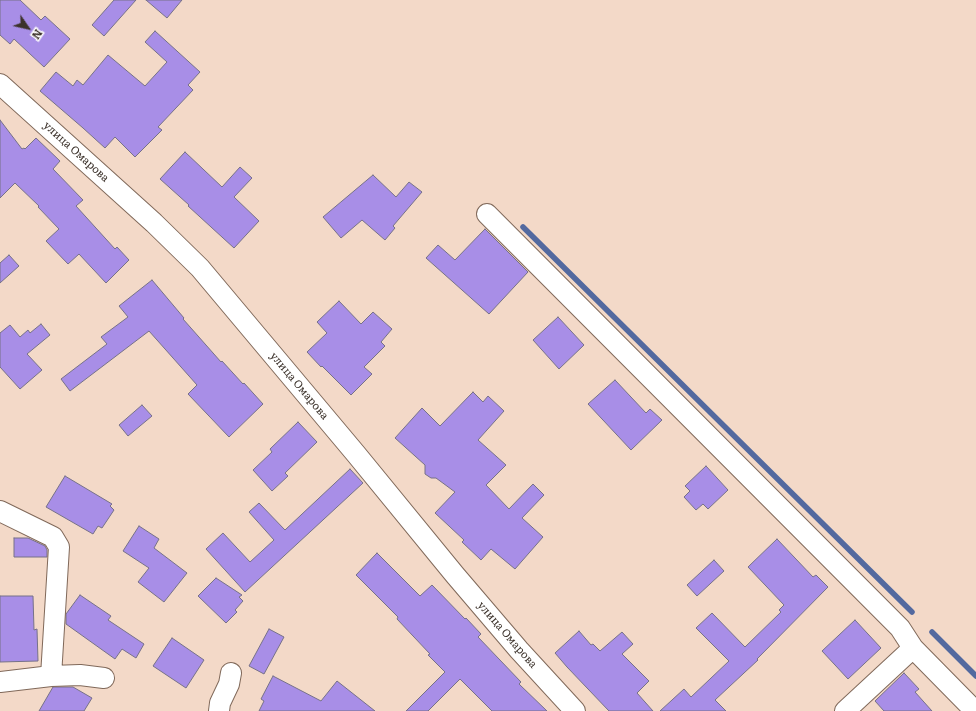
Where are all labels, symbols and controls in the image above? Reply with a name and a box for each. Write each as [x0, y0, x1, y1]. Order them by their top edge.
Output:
north arrow [8, 8, 48, 48]
text: N [29, 26, 47, 43]
street label: улица Омарова [40, 119, 112, 185]
street label: улица Омарова [267, 350, 331, 422]
street label: улица Омарова [475, 599, 539, 671]

